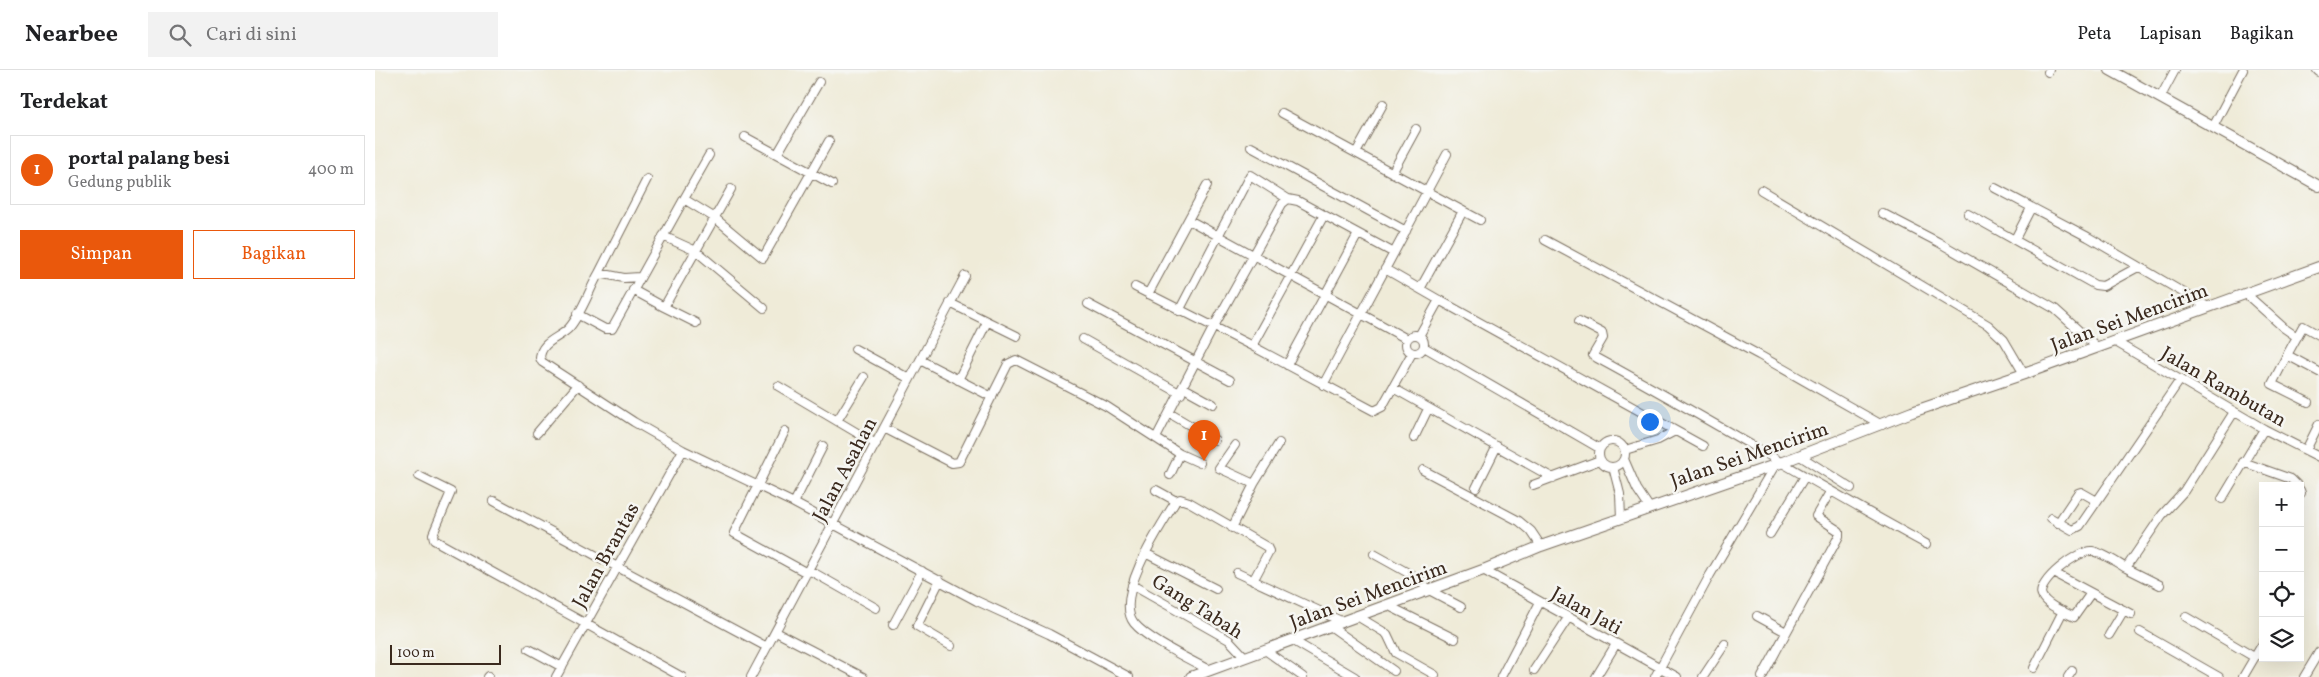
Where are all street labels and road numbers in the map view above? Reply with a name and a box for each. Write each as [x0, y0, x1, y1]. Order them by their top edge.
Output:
street label: Jalan Sei Mencirim [2047, 277, 2212, 360]
street label: Jalan Rambutan [2155, 340, 2291, 435]
street label: Jalan Asahan [806, 413, 885, 527]
street label: Jalan Sei Mencirim [1667, 416, 1833, 496]
street label: Jalan Brantas [566, 498, 647, 614]
street label: Jalan Sei Mencirim [1286, 554, 1451, 637]
street label: Gang Tabah [1146, 568, 1248, 647]
street label: Jalan Jati [1545, 581, 1627, 643]

